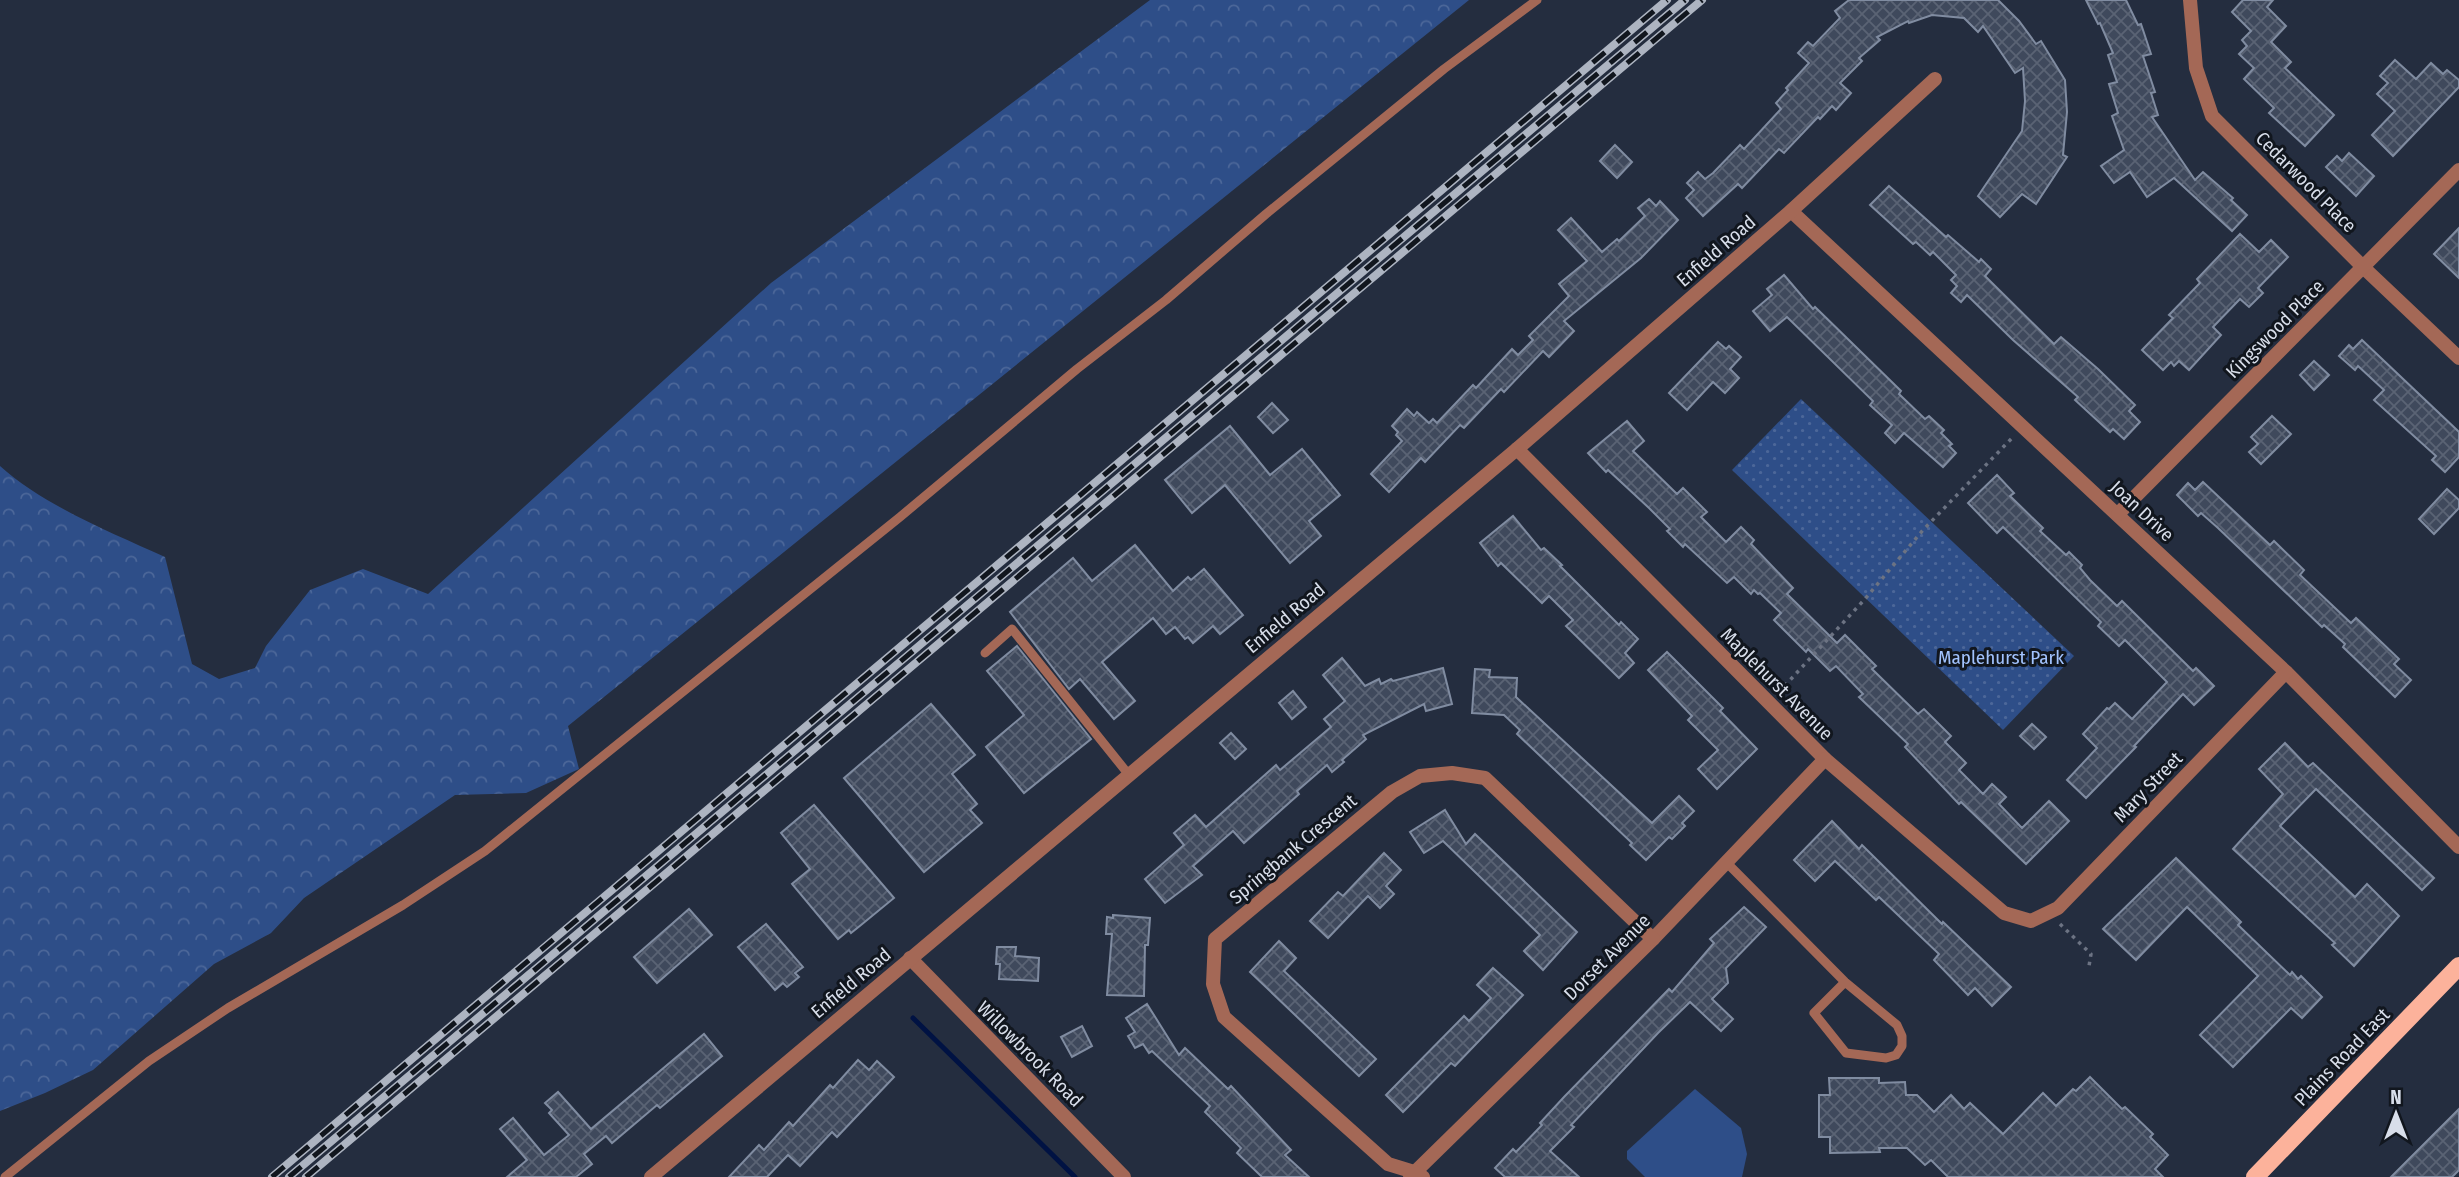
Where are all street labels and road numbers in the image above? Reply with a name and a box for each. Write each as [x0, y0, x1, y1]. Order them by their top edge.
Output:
street label: Cedarwood Place [2251, 127, 2361, 237]
street label: Enfield Road [1672, 210, 1760, 292]
street label: Kingswood Place [2221, 275, 2329, 383]
street label: Joan Drive [2105, 476, 2179, 546]
street label: Enfield Road [1240, 578, 1330, 658]
street label: Maplehurst Avenue [1716, 623, 1838, 745]
street label: Mary Street [2109, 746, 2188, 827]
street label: Springbank Crescent [1225, 789, 1362, 909]
street label: Dorset Avenue [1559, 909, 1655, 1005]
street label: Enfield Road [806, 943, 896, 1023]
street label: Willowbrook Road [972, 996, 1088, 1112]
street label: Plains Road East [2289, 1003, 2395, 1111]

